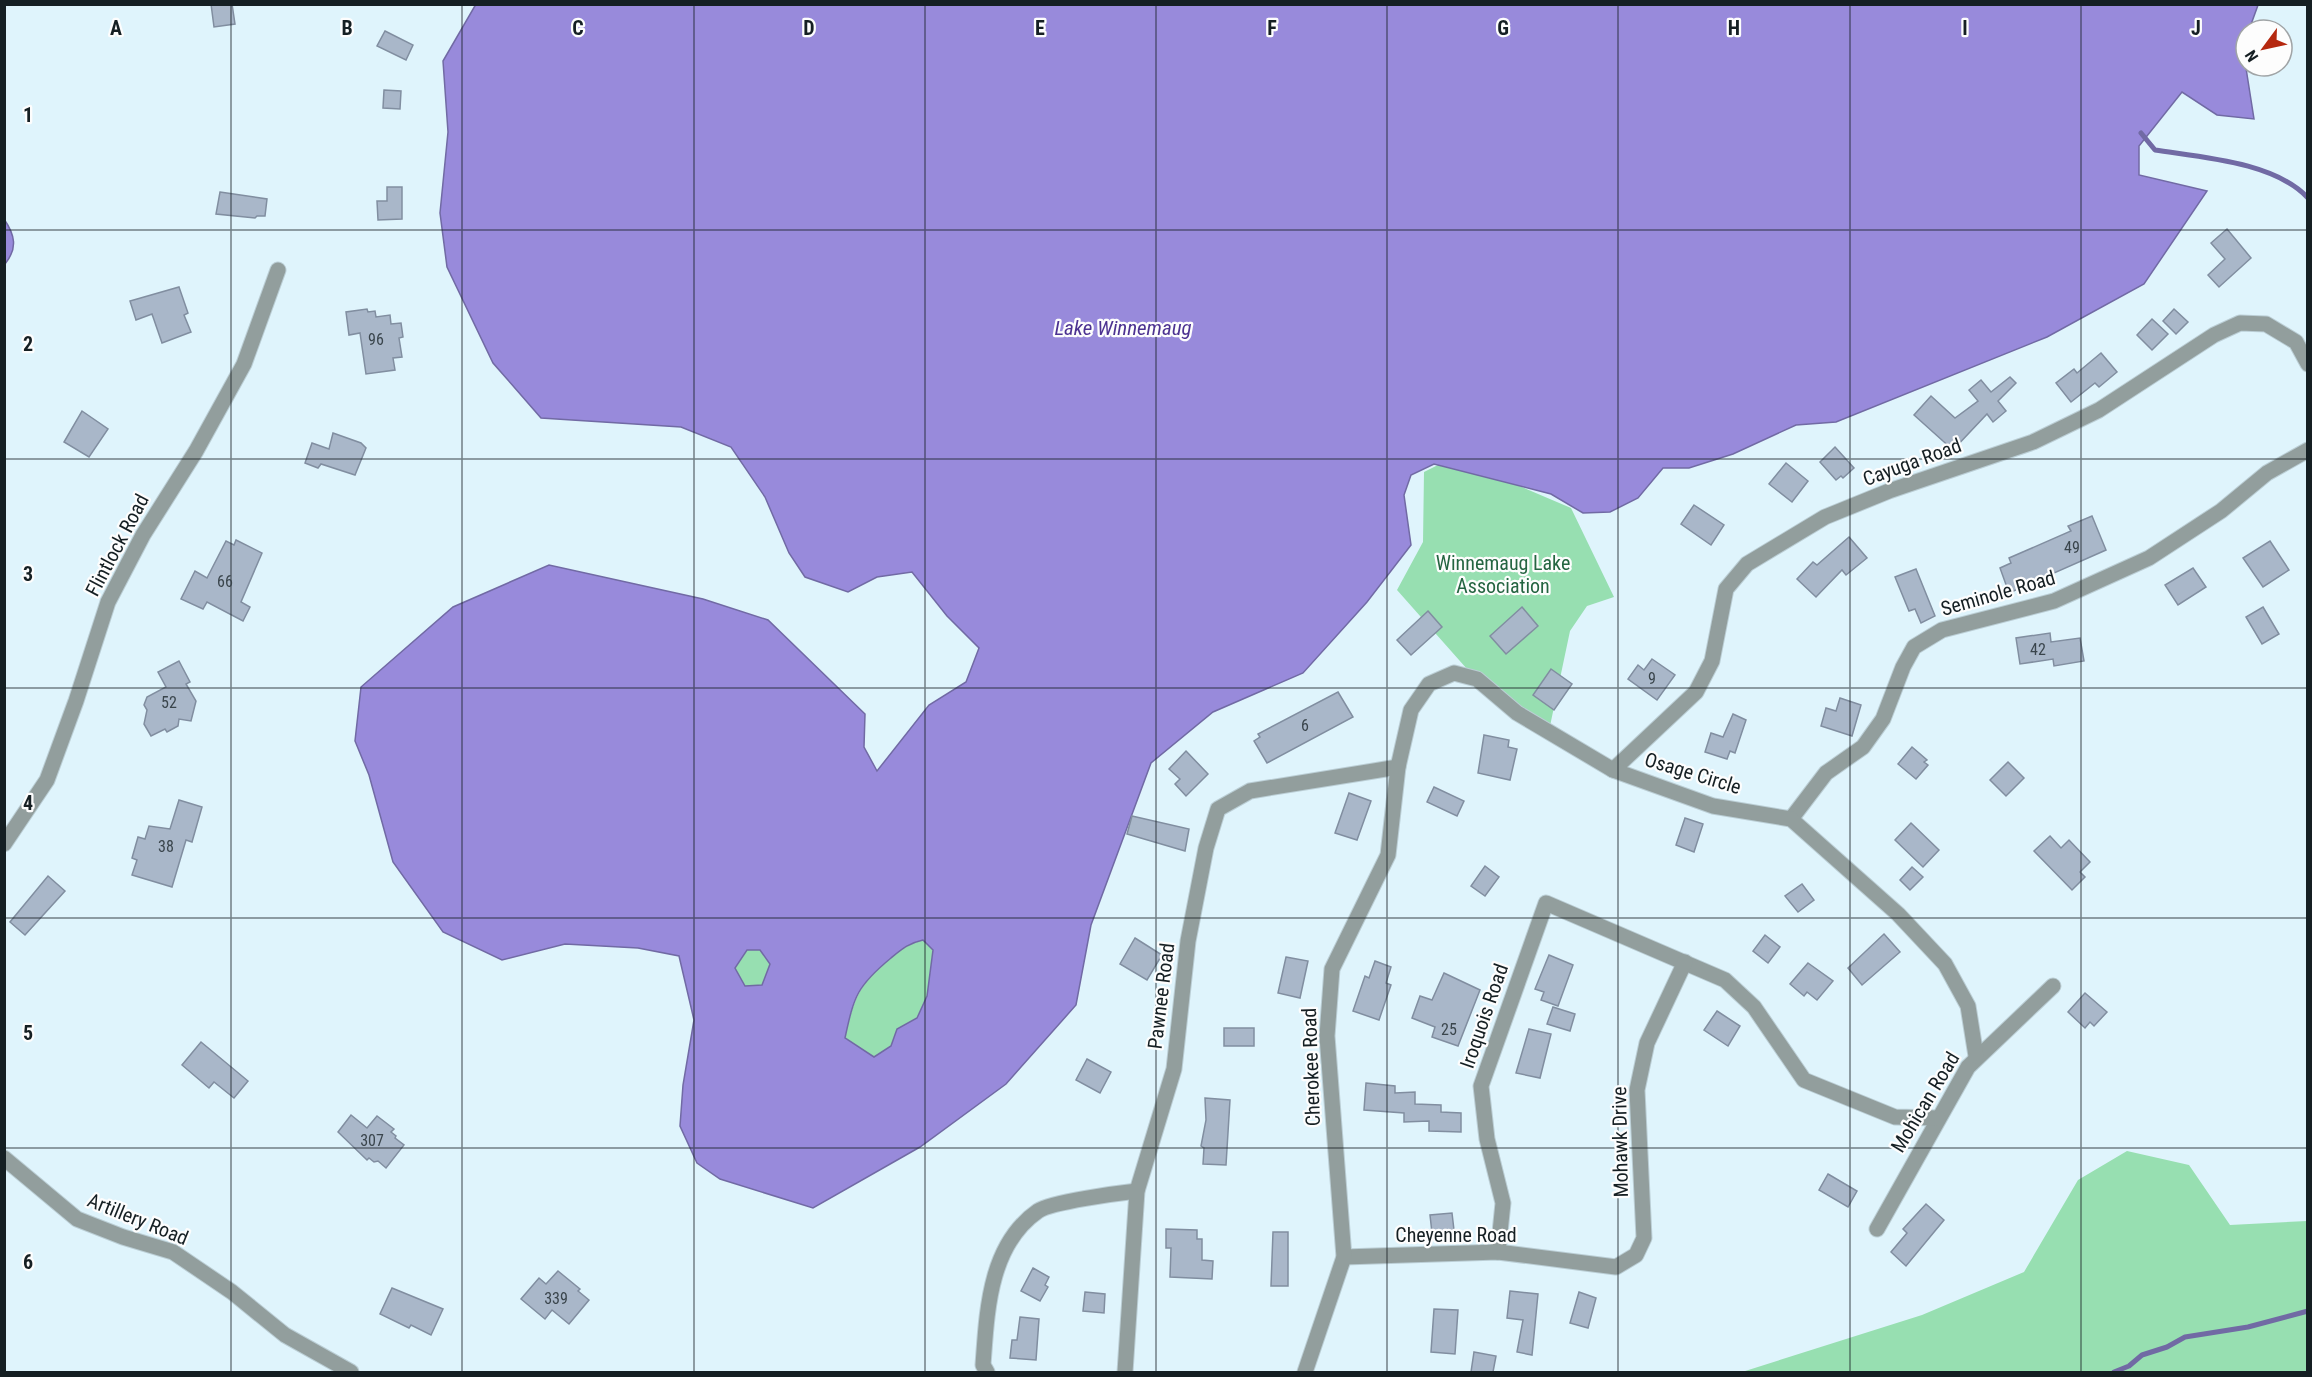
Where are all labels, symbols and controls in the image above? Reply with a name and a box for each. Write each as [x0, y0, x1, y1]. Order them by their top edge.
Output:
text: A [110, 16, 122, 40]
text: B [341, 16, 353, 40]
text: C [572, 16, 584, 40]
text: D [803, 16, 815, 40]
text: E [1035, 16, 1045, 40]
text: F [1267, 16, 1277, 40]
text: G [1497, 16, 1509, 40]
text: H [1728, 16, 1740, 40]
text: I [1962, 16, 1968, 40]
text: J [2191, 16, 2201, 40]
north arrow [2234, 18, 2294, 78]
text: N [2241, 47, 2262, 65]
text: 1 [23, 103, 33, 127]
water label: Lake Winnemaug [1054, 316, 1192, 340]
house number: 96 [368, 330, 384, 349]
text: 2 [23, 332, 33, 356]
street label: Cayuga Road [1860, 433, 1964, 491]
street label: Flintlock Road [80, 490, 154, 600]
house number: 49 [2064, 538, 2080, 557]
park label: Winnemaug Lake Association [1436, 551, 1570, 598]
text: 3 [23, 562, 33, 586]
street label: Seminole Road [1938, 565, 2058, 621]
house number: 66 [217, 572, 233, 591]
house number: 42 [2030, 640, 2046, 659]
house number: 9 [1648, 669, 1656, 688]
house number: 52 [161, 693, 177, 712]
house number: 6 [1301, 716, 1309, 735]
street label: Osage Circle [1642, 747, 1744, 799]
text: 4 [23, 791, 33, 815]
house number: 38 [158, 837, 174, 856]
street label: Pawnee Road [1143, 942, 1179, 1050]
street label: Iroquois Road [1455, 961, 1513, 1071]
street label: Cherokee Road [1297, 1007, 1325, 1127]
house number: 25 [1441, 1020, 1457, 1039]
text: 5 [23, 1021, 33, 1045]
street label: Mohican Road [1886, 1048, 1964, 1156]
street label: Mohawk Drive [1607, 1086, 1633, 1198]
house number: 307 [360, 1131, 384, 1150]
street label: Artillery Road [84, 1188, 192, 1250]
street label: Cheyenne Road [1395, 1223, 1517, 1247]
text: 6 [23, 1250, 33, 1274]
house number: 339 [544, 1289, 568, 1308]

